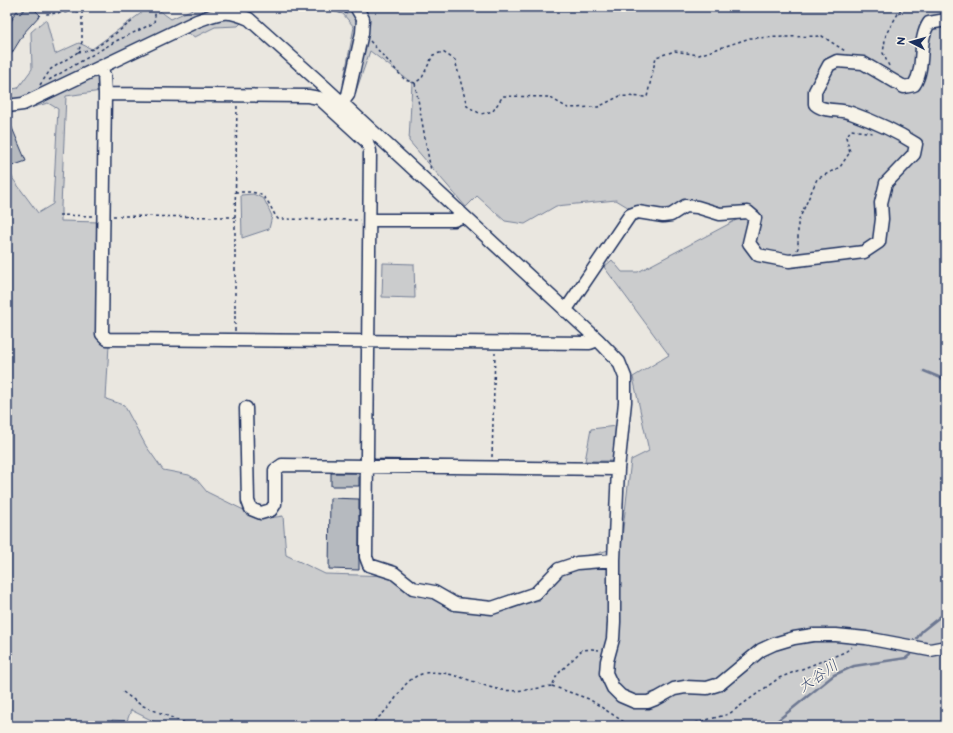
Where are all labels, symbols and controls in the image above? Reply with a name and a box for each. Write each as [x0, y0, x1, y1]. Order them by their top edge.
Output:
north arrow [891, 22, 931, 62]
text: N [895, 36, 908, 46]
water label: 大谷川 [794, 656, 842, 697]

